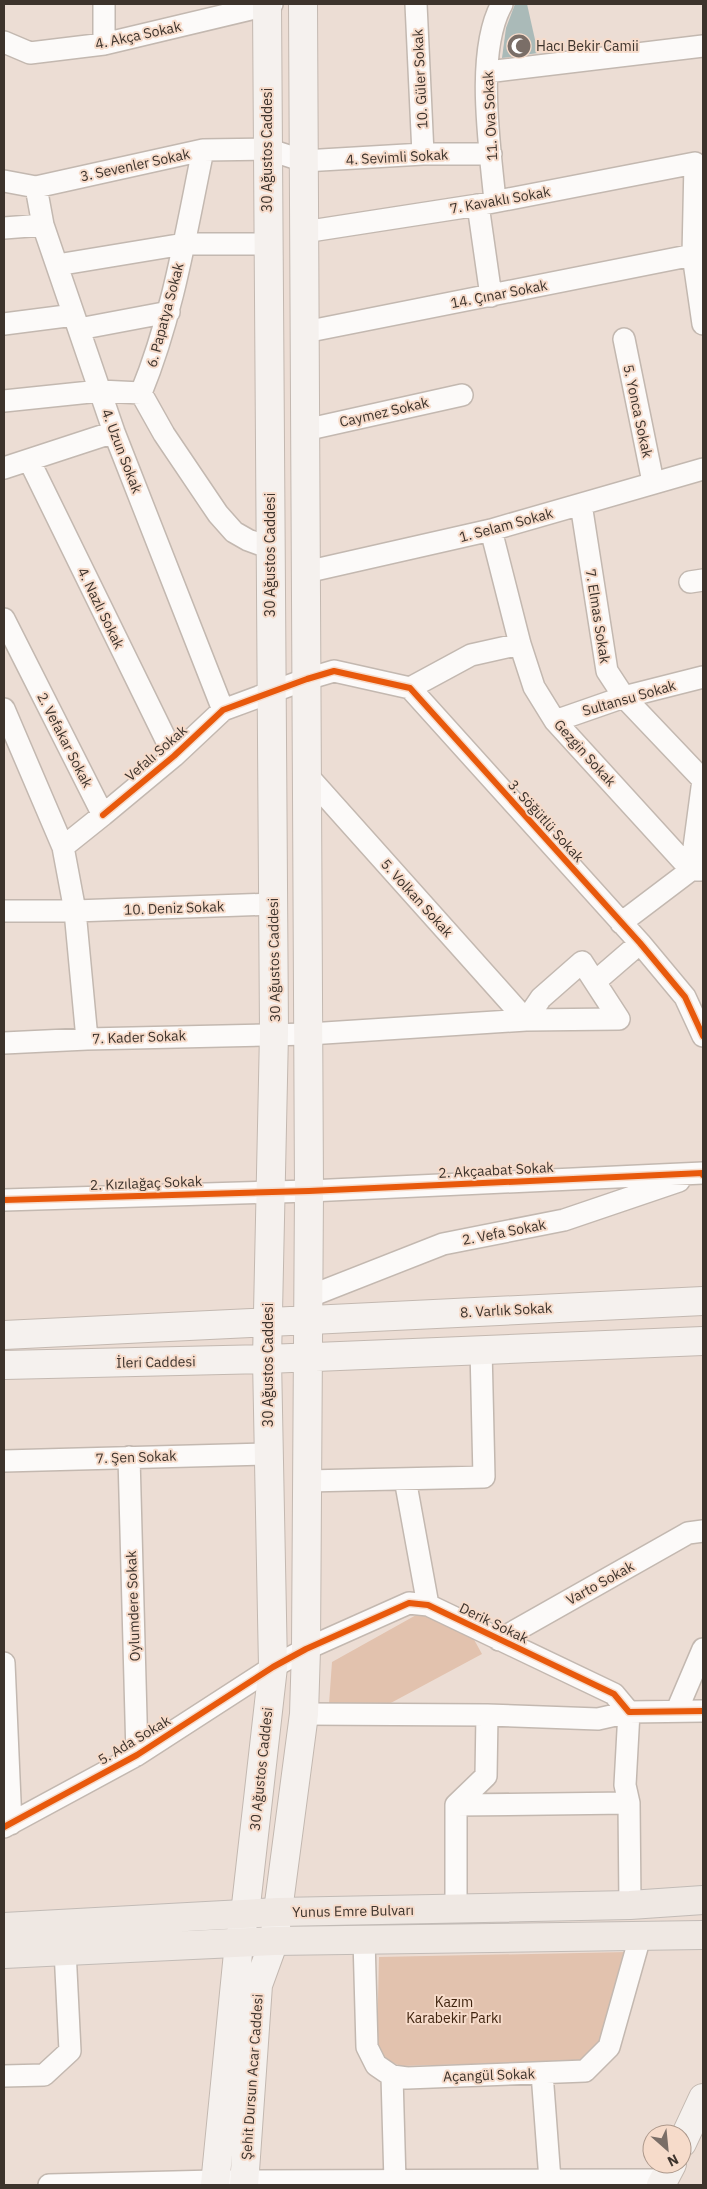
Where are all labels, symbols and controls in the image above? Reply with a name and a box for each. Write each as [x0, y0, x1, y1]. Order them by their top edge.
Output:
street label: 4. Akça Sokak [93, 17, 183, 53]
street label: 10. Güler Sokak [408, 28, 432, 129]
mosque icon: Hacı Bekir Camii [506, 33, 532, 59]
place label: Hacı Bekir Camii [536, 37, 639, 55]
street label: 11. Ova Sokak [479, 70, 501, 161]
street label: 30 Ağustos Caddesi [258, 88, 276, 212]
street label: 3. Sevenler Sokak [78, 144, 192, 185]
street label: 4. Sevimli Sokak [345, 145, 449, 169]
street label: 7. Kavaklı Sokak [448, 182, 552, 218]
street label: 6. Papatya Sokak [142, 260, 188, 369]
street label: 14. Çınar Sokak [449, 276, 549, 312]
street label: 5. Yonca Sokak [619, 363, 657, 460]
street label: Caymez Sokak [338, 393, 431, 431]
street label: 4. Uzun Sokak [98, 406, 147, 496]
street label: 30 Ağustos Caddesi [261, 493, 279, 617]
street label: 1. Selam Sokak [457, 504, 555, 546]
street label: 4. Nazlı Sokak [74, 564, 129, 652]
street label: 7. Elmas Sokak [582, 567, 614, 665]
street label: Sultansu Sokak [580, 676, 678, 720]
street label: 2. Vefakar Sokak [33, 689, 97, 791]
street label: Gezgin Sokak [550, 716, 620, 791]
street label: Vefalı Sokak [121, 721, 191, 785]
street label: 3. Söğütlü Sokak [504, 776, 588, 866]
street label: 5. Volkan Sokak [377, 855, 457, 941]
street label: 10. Deniz Sokak [124, 897, 225, 919]
street label: 30 Ağustos Caddesi [264, 898, 284, 1022]
street label: 7. Kader Sokak [92, 1026, 187, 1048]
street label: 2. Akçaabat Sokak [438, 1158, 555, 1182]
street label: 2. Kızılağaç Sokak [90, 1172, 203, 1194]
street label: 2. Vefa Sokak [461, 1215, 548, 1249]
street label: 8. Varlık Sokak [459, 1299, 553, 1321]
street label: 30 Ağustos Caddesi [259, 1303, 277, 1427]
street label: İleri Caddesi [116, 1352, 196, 1372]
street label: 7. Şen Sokak [95, 1447, 177, 1467]
street label: Oylumdere Sokak [122, 1550, 144, 1662]
street label: Varto Sokak [563, 1557, 638, 1609]
street label: Derik Sokak [457, 1599, 532, 1648]
street label: 30 Ağustos Caddesi [246, 1706, 276, 1832]
street label: 5. Ada Sokak [94, 1711, 174, 1769]
street label: Yunus Emre Bulvarı [292, 1901, 414, 1921]
street label: Şehit Dursun Acar Caddesi [237, 1993, 267, 2161]
park label: Kazım Karabekir Parkı [406, 1993, 502, 2027]
street label: Açangül Sokak [443, 2064, 536, 2086]
north arrow [642, 2124, 692, 2174]
text: N [664, 2150, 682, 2171]

